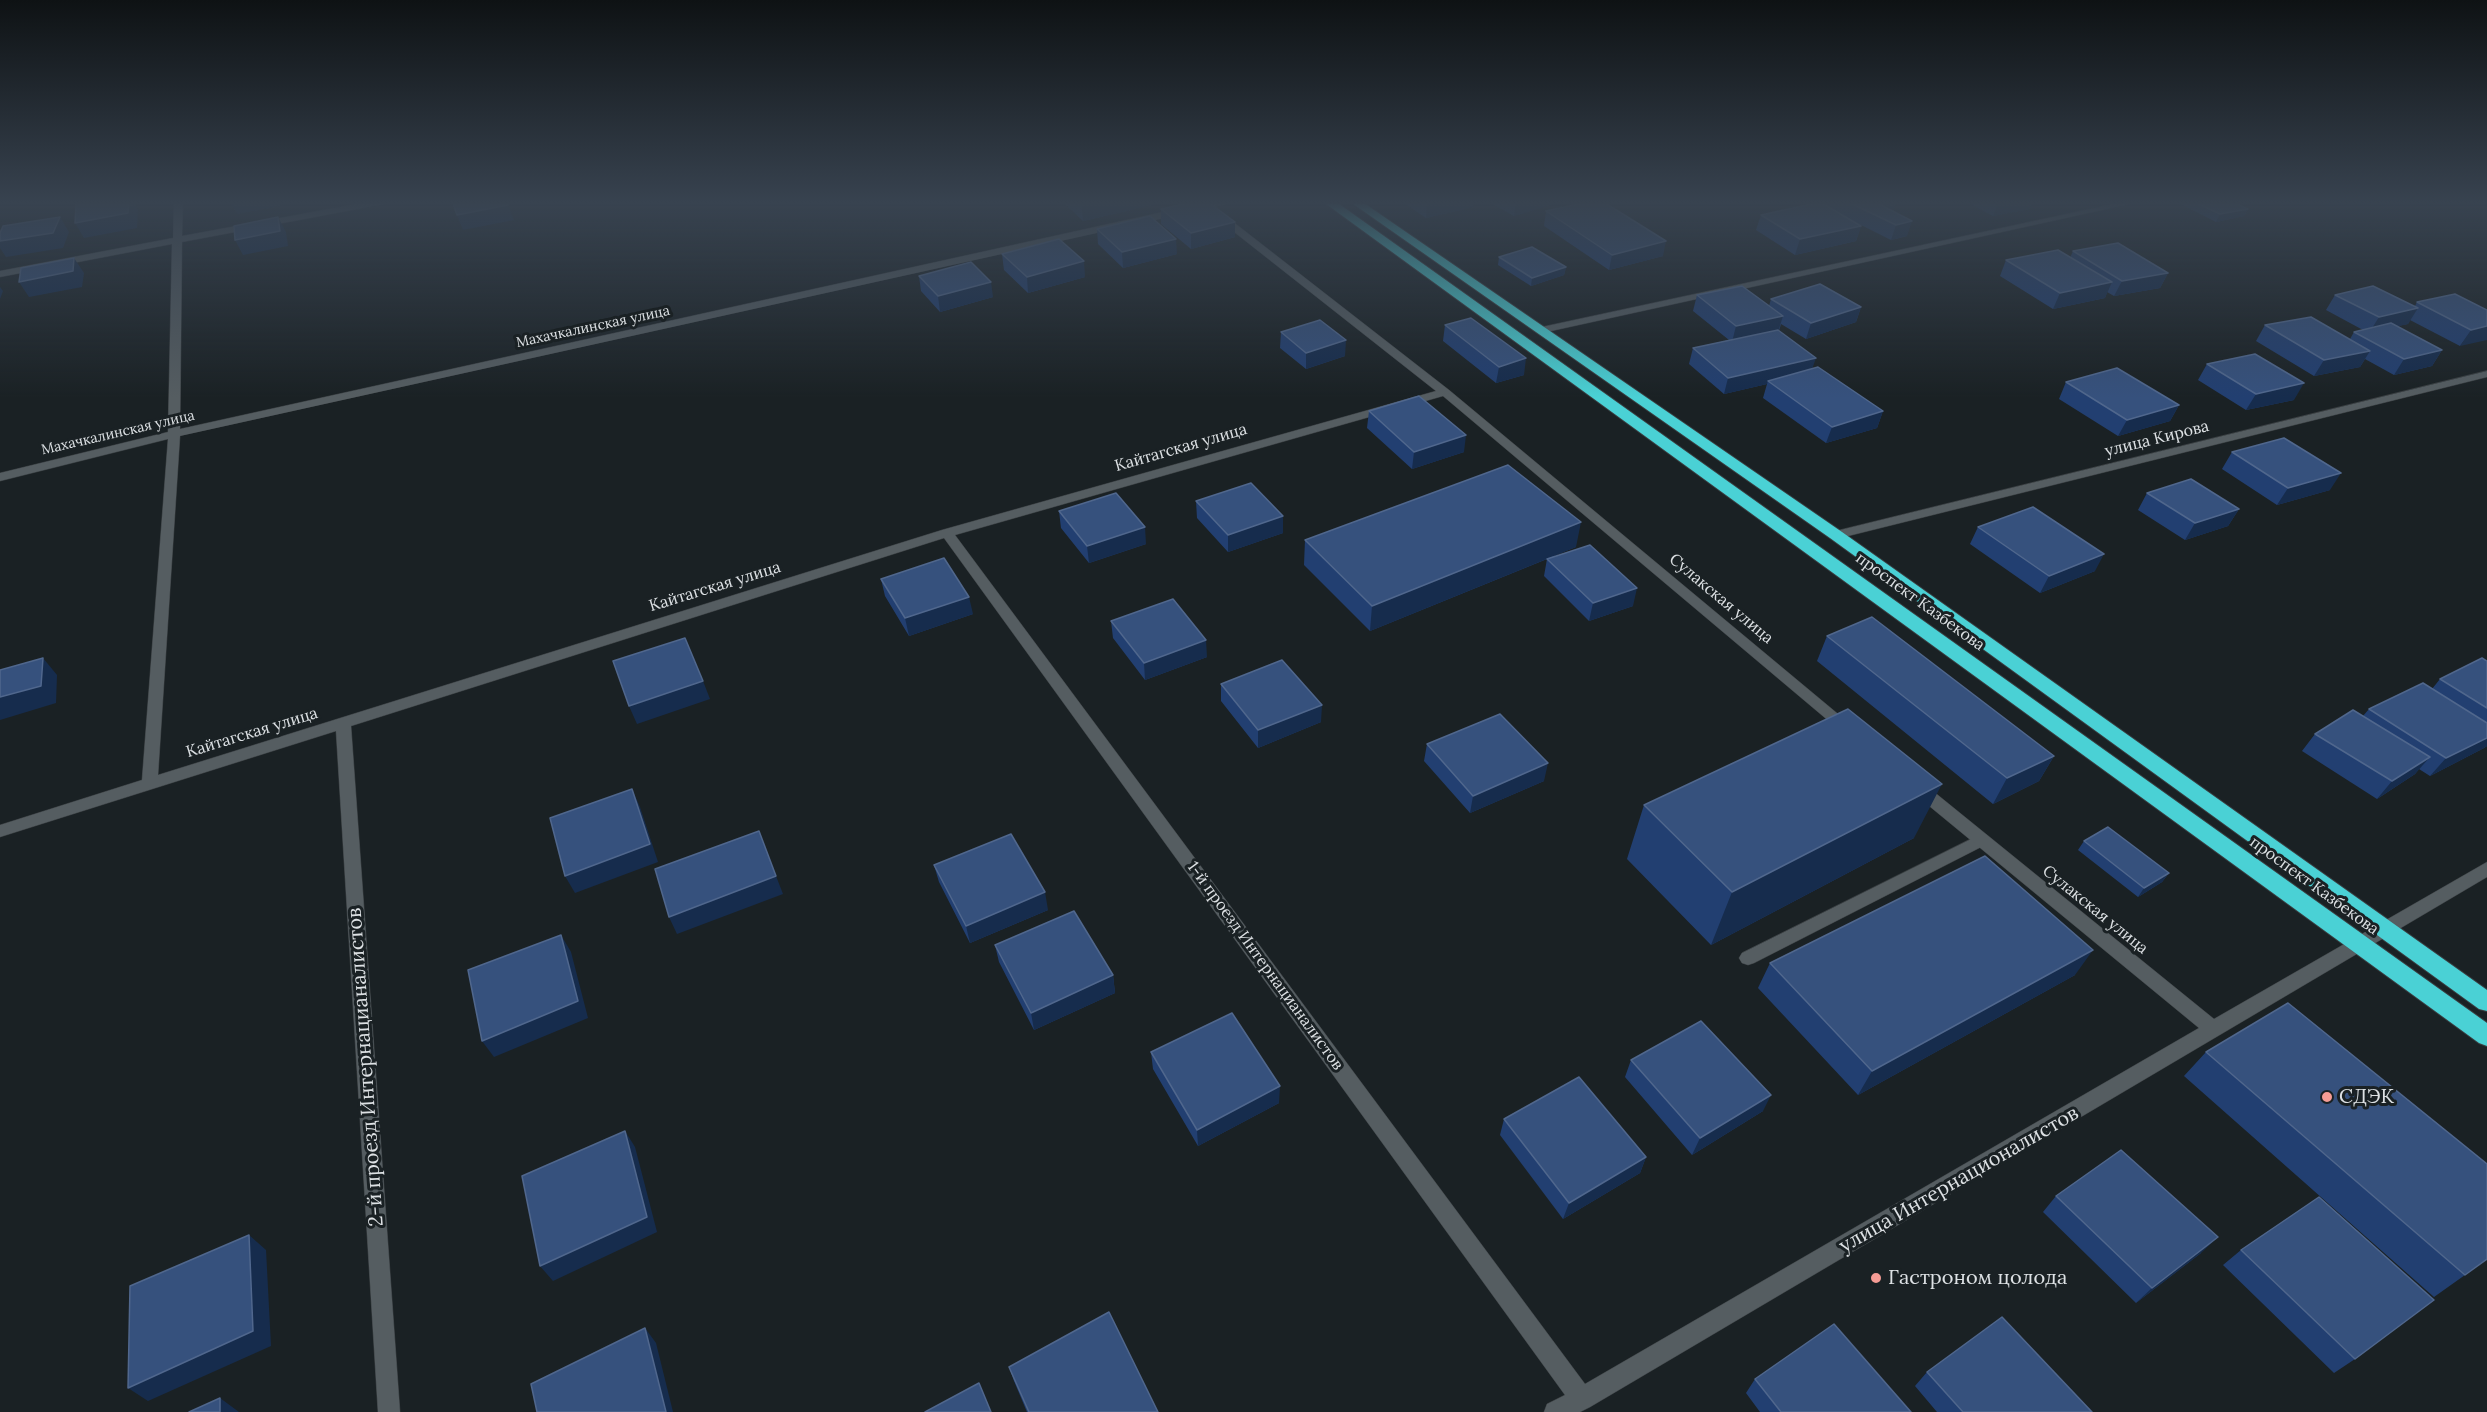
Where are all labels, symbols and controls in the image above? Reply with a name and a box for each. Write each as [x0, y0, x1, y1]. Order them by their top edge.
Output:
street label: Махачкалинская улица [515, 302, 671, 352]
street label: Махачкалинская улица [40, 407, 196, 459]
street label: улица Кирова [2103, 417, 2211, 461]
street label: Кайтагская улица [1113, 420, 1249, 476]
street label: проспект Казбекова [1852, 549, 1988, 655]
street label: Сулакская улица [1665, 550, 1777, 648]
street label: Кайтагская улица [647, 558, 783, 616]
street label: Кайтагская улица [184, 704, 320, 762]
street label: проспект Казбекова [2246, 833, 2382, 939]
street label: 1-й проезд Интернацианалистов [1183, 858, 1347, 1074]
street label: Сулакская улица [2038, 862, 2152, 958]
street label: 2-й проезд Интернацианалистов [343, 907, 389, 1227]
place label: СДЭК [2339, 1085, 2394, 1109]
marker: СДЭК [2320, 1090, 2334, 1104]
street label: улица Интернационалистов [1835, 1101, 2083, 1259]
place label: Гастроном цолода [1888, 1266, 2067, 1290]
marker: Гастроном цолода [1869, 1271, 1883, 1285]

